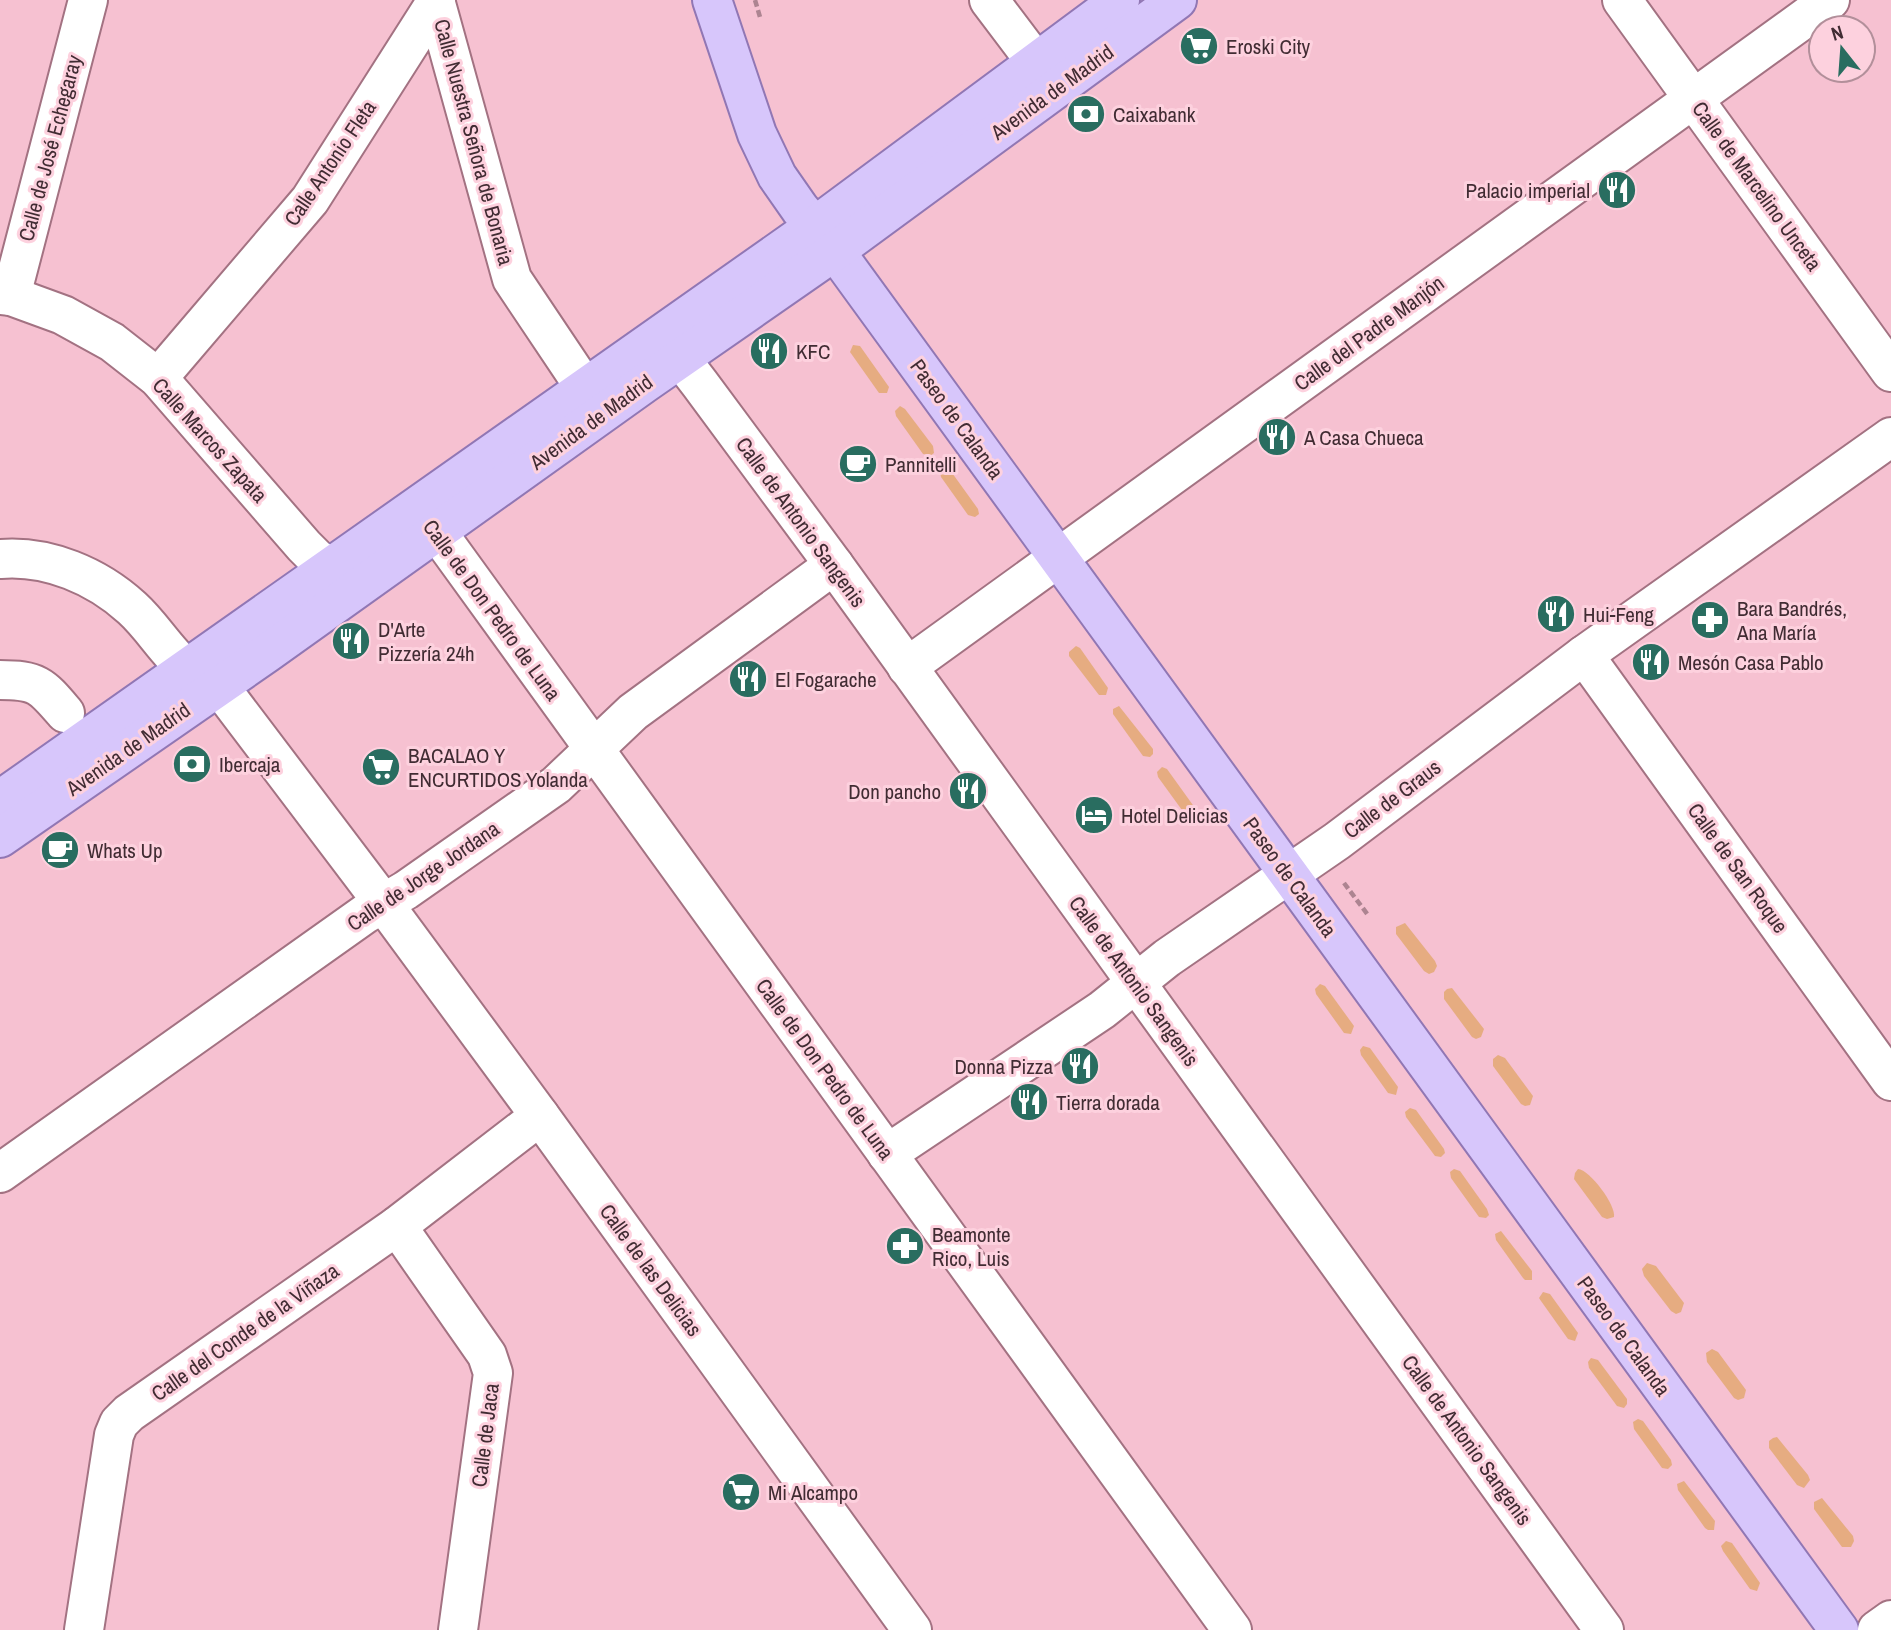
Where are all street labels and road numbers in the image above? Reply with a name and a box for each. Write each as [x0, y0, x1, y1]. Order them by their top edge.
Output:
street label: Calle Nuestra Señora de Bonaria [427, 16, 521, 269]
street label: Avenida de Madrid [984, 38, 1119, 147]
street label: Calle de José Echegaray [11, 51, 89, 244]
street label: Calle Antonio Fleta [277, 94, 383, 231]
street label: Calle de Marcelino Unceta [1686, 95, 1829, 277]
street label: Calle del Padre Manjón [1288, 269, 1450, 397]
street label: Paseo de Calanda [904, 353, 1011, 485]
street label: Avenida de Madrid [523, 368, 658, 477]
street label: Calle Marcos Zapata [146, 371, 274, 509]
street label: Calle de Antonio Sangenis [729, 431, 873, 613]
street label: Calle de Don Pedro de Luna [416, 514, 568, 707]
street label: Avenida de Madrid [59, 695, 196, 803]
street label: Calle de Graus [1337, 753, 1447, 845]
street label: Calle de San Roque [1681, 797, 1795, 939]
street label: Paseo de Calanda [1237, 811, 1344, 943]
street label: Calle de Jorge Jordana [341, 814, 505, 938]
street label: Calle de Antonio Sangenis [1062, 890, 1206, 1072]
street label: Calle de Don Pedro de Luna [749, 973, 901, 1166]
street label: Calle de las Delicias [593, 1198, 709, 1342]
street label: Calle del Conde de la Viñaza [145, 1256, 345, 1408]
street label: Paseo de Calanda [1571, 1270, 1678, 1402]
street label: Calle de Antonio Sangenis [1395, 1349, 1539, 1531]
street label: Calle de Jaca [464, 1381, 506, 1489]

